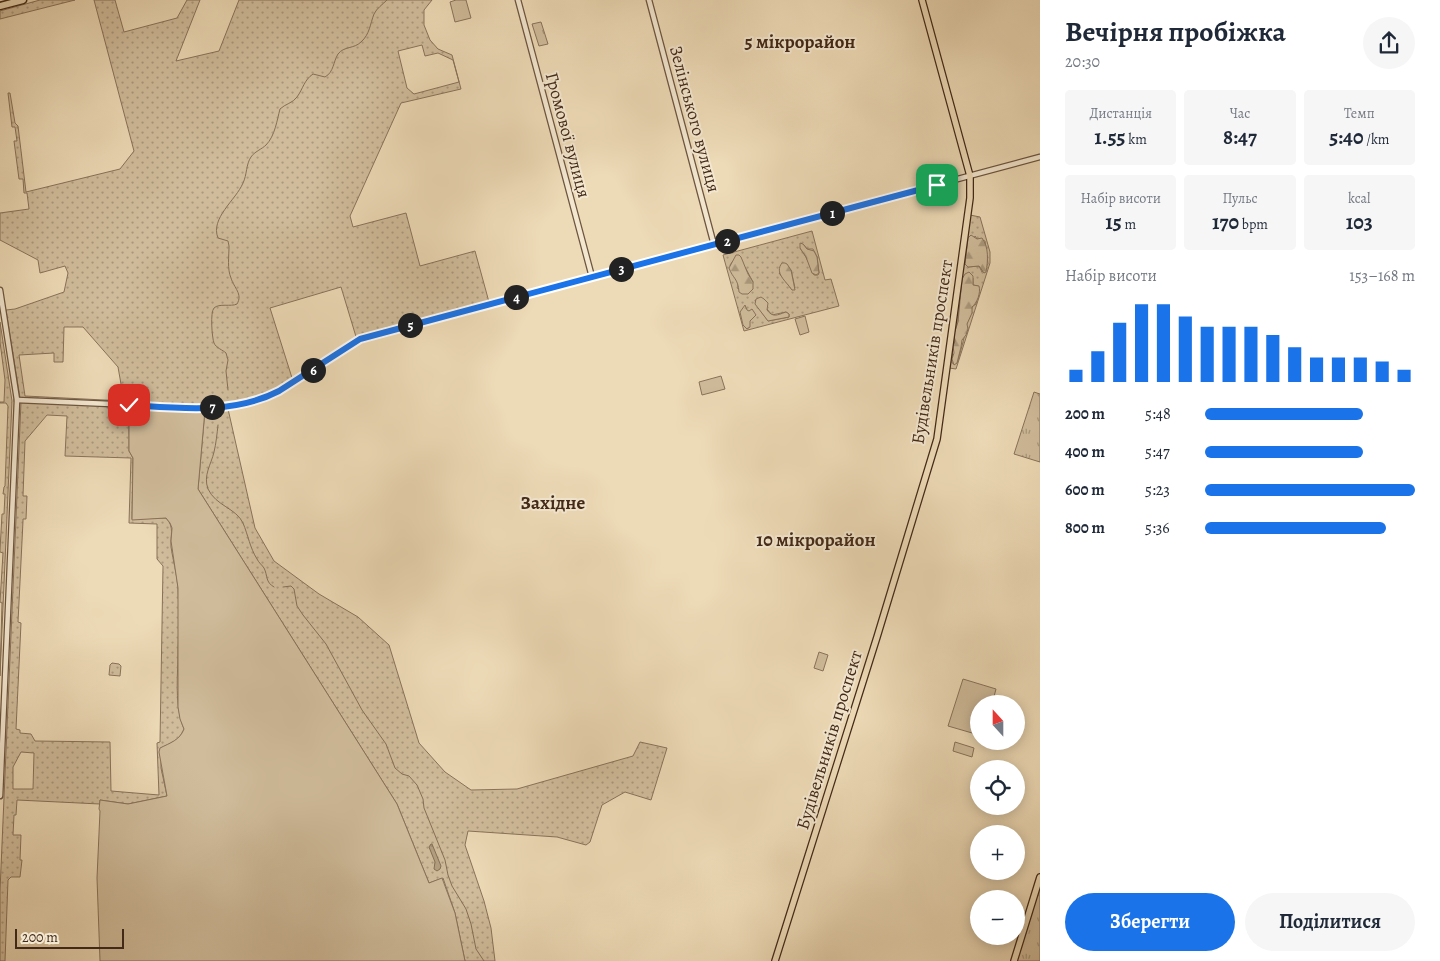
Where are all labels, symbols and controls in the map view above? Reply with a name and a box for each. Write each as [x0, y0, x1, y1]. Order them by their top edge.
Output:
text: Вечірня пробіжка [1065, 13, 1286, 51]
button: share [1363, 17, 1415, 69]
district label: 5 мікрорайон [744, 29, 856, 55]
street label: Зелінського вулиця [664, 43, 726, 195]
text: 20:30 [1065, 51, 1100, 73]
street label: Громової вулиця [540, 70, 596, 200]
text: Дистанція [1089, 104, 1152, 123]
text: Час [1230, 104, 1250, 123]
text: Темп [1344, 104, 1375, 123]
text: 1.55 [1094, 123, 1126, 151]
text: 8:47 [1223, 123, 1257, 151]
text: 5:40 [1329, 123, 1364, 151]
text: km [1126, 130, 1147, 149]
text: /km [1364, 130, 1390, 149]
pin [916, 164, 958, 206]
icon: arrive [923, 171, 951, 199]
text: Набір висоти [1080, 189, 1161, 208]
text: Пульс [1222, 189, 1257, 208]
text: kcal [1348, 189, 1371, 208]
pin: 1 [820, 200, 844, 226]
text: 1 [830, 204, 835, 223]
text: 15 [1105, 208, 1122, 236]
text: 170 [1212, 208, 1239, 236]
text: 103 [1346, 208, 1373, 236]
text: m [1122, 215, 1136, 234]
text: bpm [1239, 215, 1268, 234]
pin: 2 [714, 228, 740, 254]
text: 2 [724, 232, 731, 251]
pin: 3 [608, 256, 634, 282]
street label: Будівельників проспект [906, 258, 958, 446]
text: 3 [618, 260, 625, 279]
text: Набір висоти [1065, 265, 1157, 287]
text: 153–168 m [1349, 265, 1415, 287]
pin: 4 [504, 284, 528, 310]
text: 4 [513, 288, 520, 307]
pin: 5 [398, 312, 422, 338]
text: 5 [408, 316, 413, 335]
pin: 6 [300, 358, 326, 382]
text: 6 [310, 361, 317, 380]
pin [108, 384, 150, 426]
icon: check [115, 391, 143, 419]
pin: 7 [200, 394, 224, 420]
text: 7 [210, 398, 215, 417]
text: 200 m [1065, 403, 1105, 425]
text: 5:48 [1145, 403, 1171, 425]
text: 400 m [1065, 441, 1105, 463]
text: 5:47 [1145, 441, 1170, 463]
text: 600 m [1065, 479, 1105, 501]
text: 5:23 [1145, 479, 1170, 501]
district label: Західне [521, 490, 586, 516]
text: 800 m [1065, 517, 1105, 539]
text: 5:36 [1145, 517, 1170, 539]
district label: 10 мікрорайон [756, 527, 876, 553]
street label: Будівельників проспект [790, 647, 868, 833]
north arrow [970, 695, 1025, 750]
map controls [970, 695, 1025, 945]
button: locate [970, 760, 1025, 815]
button: + [970, 825, 1025, 880]
button: − [970, 890, 1025, 945]
button: Зберегти [1065, 893, 1235, 951]
button: Поділитися [1245, 893, 1415, 951]
scale bar [15, 926, 124, 949]
text: 200 m [22, 928, 58, 947]

